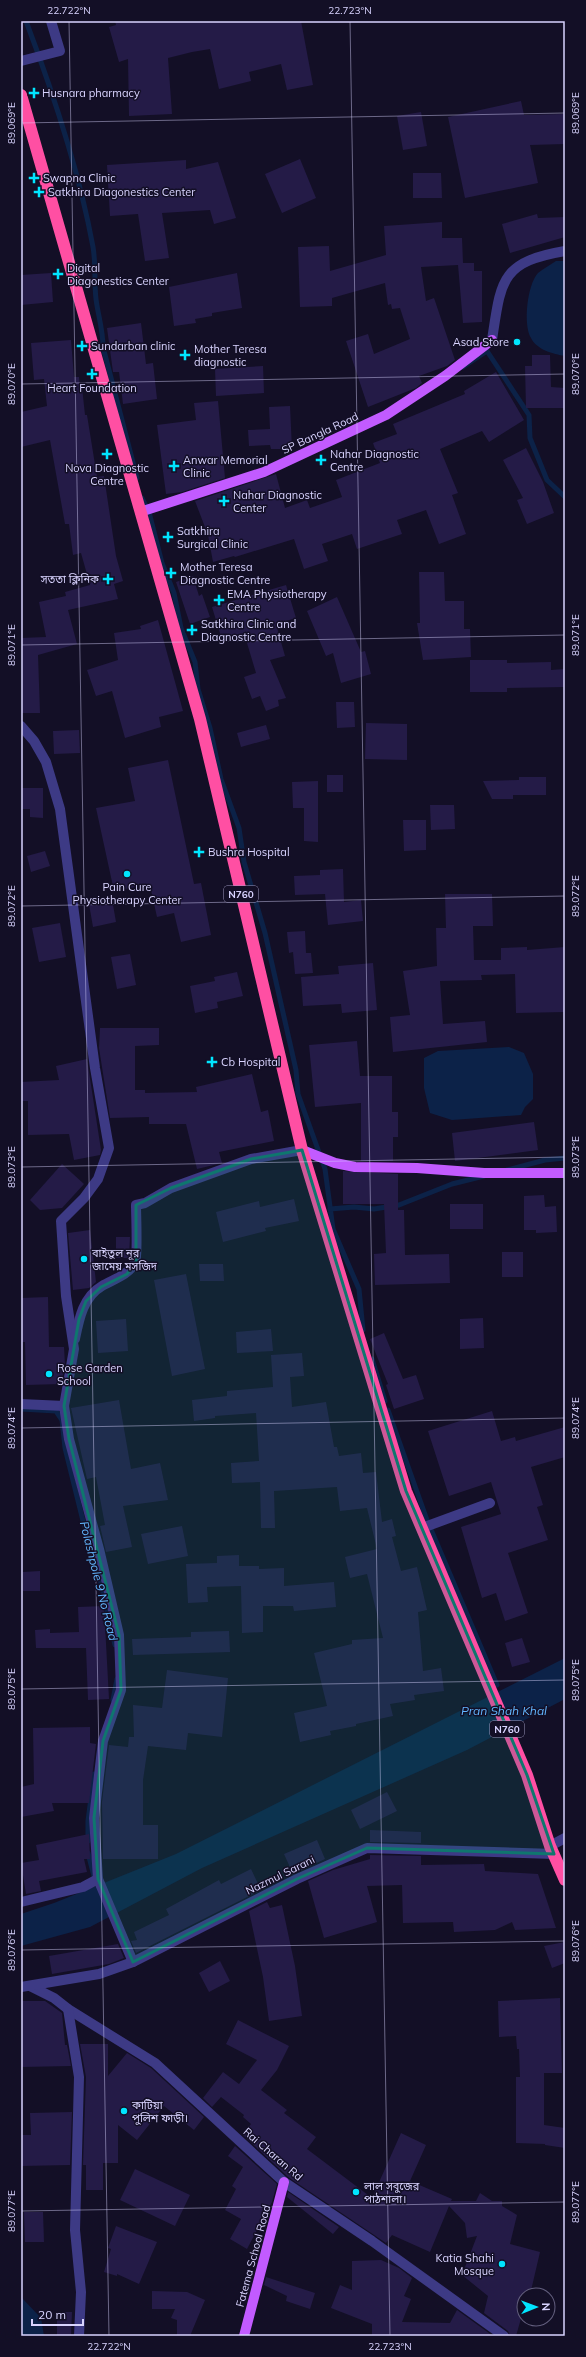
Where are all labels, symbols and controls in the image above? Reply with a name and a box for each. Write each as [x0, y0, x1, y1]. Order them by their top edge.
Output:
text: 22.722°N [47, 4, 91, 17]
text: 22.723°N [328, 4, 372, 17]
place label: Husnara pharmacy [42, 86, 140, 100]
marker: Husnara pharmacy [29, 88, 39, 98]
text: 89.069°E [569, 92, 582, 134]
text: 89.069°E [5, 102, 18, 144]
place label: Swapna Clinic [43, 171, 116, 185]
marker: Swapna Clinic [28, 172, 40, 184]
place label: Satkhira Diagonestics Center [48, 185, 195, 199]
marker: Satkhira Diagonestics Center [33, 186, 45, 198]
place label: Digital Diagonestics Center [67, 261, 169, 288]
marker: Digital Diagonestics Center [52, 268, 64, 280]
place label: Asad Store [453, 335, 509, 349]
marker: Asad Store [512, 337, 522, 347]
place label: Sundarban clinic [91, 339, 176, 353]
marker: Sundarban clinic [76, 340, 88, 352]
place label: Mother Teresa diagnostic [194, 342, 267, 369]
marker: Mother Teresa diagnostic [179, 349, 191, 361]
text: 89.070°E [569, 353, 582, 395]
text: 89.070°E [5, 363, 18, 405]
marker: Heart Foundation [86, 368, 98, 380]
place label: Heart Foundation [47, 381, 137, 395]
street label: SP Bangla Road [279, 409, 361, 457]
place label: Nahar Diagnostic Centre [330, 447, 419, 474]
marker: Nova Diagnostic Centre [101, 448, 113, 460]
place label: Anwar Memorial Clinic [183, 453, 268, 480]
marker: Nahar Diagnostic Centre [315, 454, 327, 466]
marker: Anwar Memorial Clinic [168, 460, 180, 472]
place label: Nova Diagnostic Centre [65, 461, 149, 488]
place label: Nahar Diagnostic Center [233, 488, 322, 515]
marker: Nahar Diagnostic Center [218, 495, 230, 507]
place label: Satkhira Surgical Clinic [177, 524, 249, 551]
marker: Satkhira Surgical Clinic [162, 531, 174, 543]
place label: Mother Teresa Diagnostic Centre [180, 560, 270, 587]
marker: Mother Teresa Diagnostic Centre [165, 567, 177, 579]
place label: সততা ক্লিনিক [40, 572, 99, 586]
marker: সততা ক্লিনিক [102, 573, 114, 585]
place label: EMA Physiotherapy Centre [227, 587, 327, 614]
marker: EMA Physiotherapy Centre [214, 595, 224, 605]
text: 89.071°E [569, 614, 582, 656]
place label: Satkhira Clinic and Diagnostic Centre [201, 617, 296, 644]
text: 89.071°E [5, 624, 18, 666]
marker: Satkhira Clinic and Diagnostic Centre [186, 624, 198, 636]
place label: Bushra Hospital [208, 845, 290, 859]
marker: Bushra Hospital [193, 846, 205, 858]
marker: Pain Cure Physiotherapy Center [122, 869, 132, 879]
text: 89.072°E [569, 875, 582, 917]
place label: Pain Cure Physiotherapy Center [73, 880, 181, 907]
text: 89.072°E [5, 885, 18, 927]
road number: N760 [224, 886, 258, 902]
place label: Cb Hospital [221, 1055, 280, 1069]
marker: Cb Hospital [206, 1056, 218, 1068]
text: 89.073°E [569, 1136, 582, 1178]
text: 89.073°E [5, 1146, 18, 1188]
place label: বাইতুল নূর জামেয় মসজিদ [91, 1246, 158, 1273]
marker: বাইতুল নূর জামেয় মসজিদ [79, 1254, 89, 1264]
place label: Rose Garden School [57, 1361, 123, 1388]
marker: Rose Garden School [44, 1369, 54, 1379]
text: 89.074°E [569, 1397, 582, 1439]
text: 89.074°E [5, 1407, 18, 1449]
water label: Polashpole 9 No Road [77, 1520, 121, 1643]
text: 89.075°E [569, 1659, 582, 1701]
text: 89.075°E [5, 1668, 18, 1710]
water label: Pran Shah Khal [461, 1703, 547, 1718]
road number: N760 [490, 1721, 524, 1737]
street label: Nazmul Sarani [243, 1852, 317, 1898]
text: 89.076°E [569, 1920, 582, 1962]
text: 89.076°E [5, 1929, 18, 1971]
place label: কাটিয়া পুলিশ ফাড়ী। [131, 2098, 188, 2125]
marker: কাটিয়া পুলিশ ফাড়ী। [119, 2106, 129, 2116]
street label: Rai Charan Rd [240, 2124, 306, 2184]
place label: লাল সবুজের পাঠশালা। [363, 2179, 420, 2206]
text: 89.077°E [569, 2181, 582, 2223]
marker: লাল সবুজের পাঠশালা। [351, 2187, 361, 2197]
text: 89.077°E [5, 2190, 18, 2232]
street label: Fatema School Road [233, 2203, 273, 2309]
place label: Katia Shahi Mosque [436, 2251, 494, 2278]
marker: Katia Shahi Mosque [497, 2259, 507, 2269]
north arrow [516, 2287, 556, 2327]
scale bar [32, 2301, 83, 2327]
text: N [539, 2303, 553, 2311]
text: 20 m [38, 2307, 66, 2322]
text: 22.722°N [87, 2340, 131, 2353]
text: 22.723°N [368, 2340, 412, 2353]

